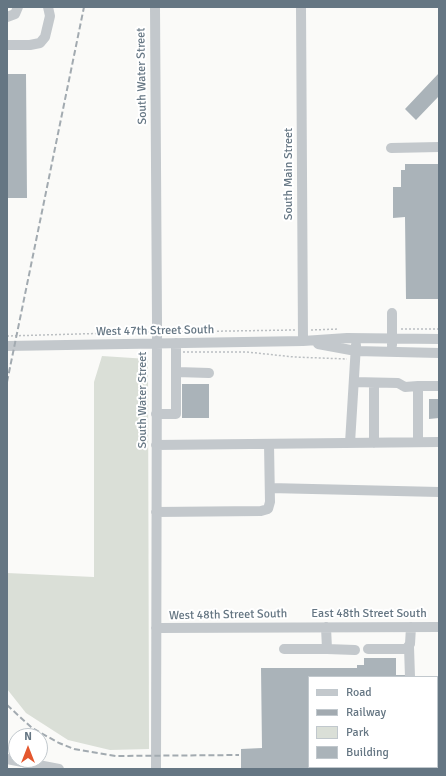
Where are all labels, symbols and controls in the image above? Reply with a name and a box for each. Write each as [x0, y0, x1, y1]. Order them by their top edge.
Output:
street label: South Water Street [134, 27, 150, 125]
street label: South Main Street [282, 128, 296, 220]
street label: West 47th Street South [96, 323, 214, 339]
street label: South Water Street [136, 352, 150, 448]
street label: West 48th Street South [169, 607, 287, 623]
street label: East 48th Street South [311, 607, 427, 621]
legend [308, 676, 438, 768]
text: Road [346, 685, 372, 700]
text: Railway [346, 705, 386, 720]
text: Park [346, 725, 369, 740]
north arrow [8, 728, 48, 768]
text: N [24, 730, 32, 743]
text: Building [346, 745, 389, 760]

